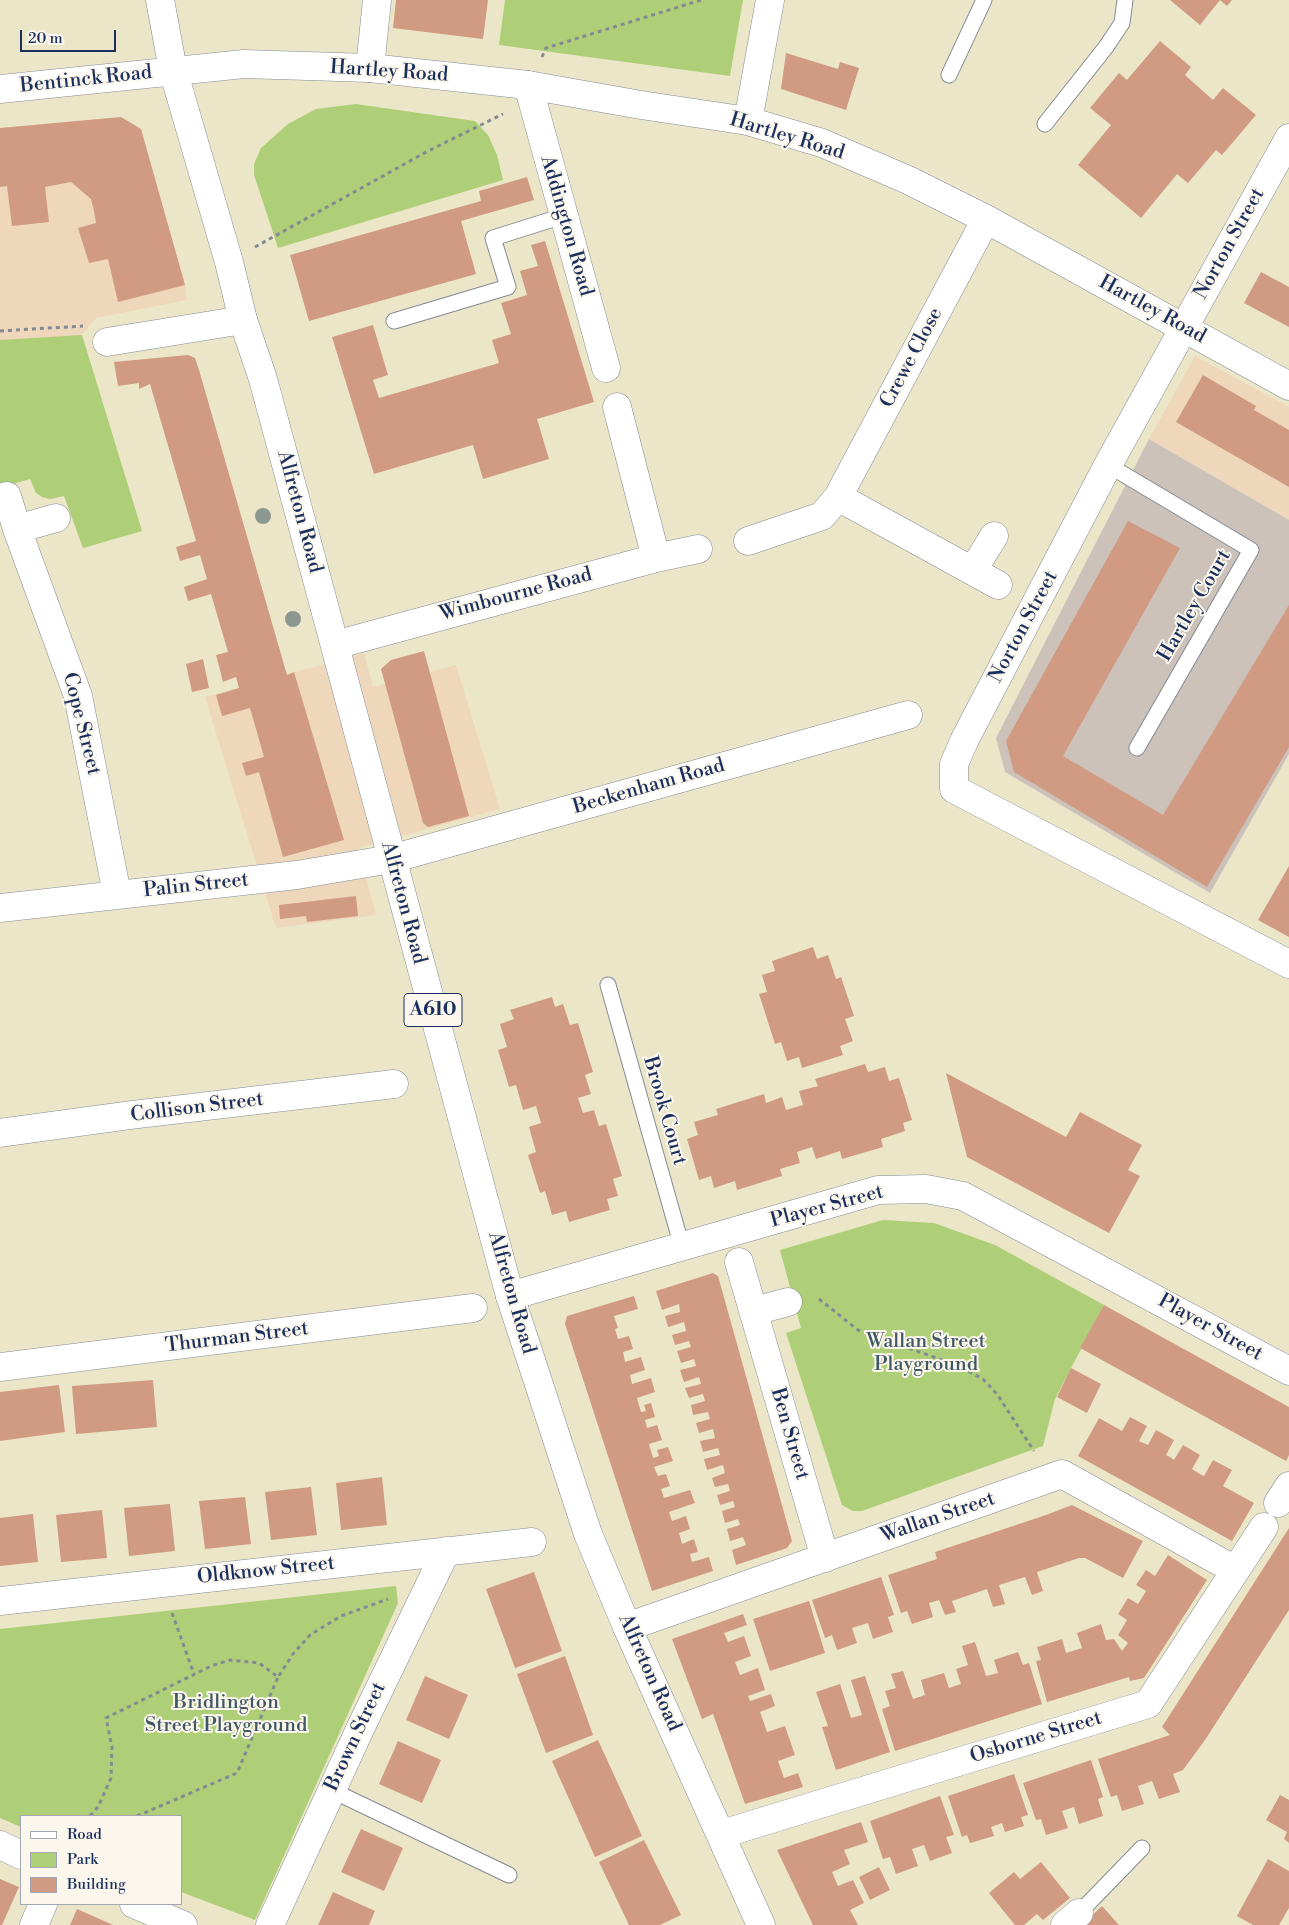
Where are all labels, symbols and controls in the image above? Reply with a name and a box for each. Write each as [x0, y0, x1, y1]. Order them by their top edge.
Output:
scale bar [22, 20, 119, 52]
text: 20 m [28, 29, 63, 48]
street label: Hartley Road [329, 56, 449, 88]
street label: Bentinck Road [19, 61, 153, 99]
street label: Hartley Road [727, 108, 847, 166]
street label: Addington Road [534, 153, 598, 299]
street label: Norton Street [1190, 184, 1270, 304]
street label: Hartley Road [1094, 271, 1210, 349]
street label: Crewe Close [876, 304, 948, 412]
street label: Alfreton Road [271, 448, 327, 576]
street label: Hartley Court [1153, 546, 1237, 666]
street label: Wimbourne Road [437, 563, 595, 627]
street label: Norton Street [984, 567, 1064, 687]
street label: Cope Street [57, 670, 105, 778]
street label: Beckenham Road [570, 754, 728, 820]
street label: Alfreton Road [375, 839, 431, 967]
street label: Palin Street [142, 869, 250, 903]
road number: A610 [404, 994, 462, 1026]
street label: Brook Court [637, 1054, 691, 1168]
street label: Collison Street [129, 1088, 265, 1128]
street label: Player Street [768, 1180, 886, 1234]
street label: Alfreton Road [482, 1229, 540, 1357]
street label: Player Street [1153, 1289, 1267, 1367]
street label: Thurman Street [164, 1317, 310, 1359]
park label: Wallan Street Playground [866, 1330, 986, 1377]
street label: Ben Street [764, 1385, 814, 1483]
street label: Wallan Street [878, 1487, 998, 1549]
street label: Oldknow Street [196, 1552, 336, 1590]
street label: Alfreton Road [612, 1611, 686, 1735]
street label: Brown Street [320, 1679, 392, 1795]
park label: Bridlington Street Playground [145, 1691, 307, 1738]
street label: Osborne Street [967, 1707, 1105, 1769]
legend [20, 1815, 182, 1905]
text: Road [67, 1825, 102, 1844]
text: Park [67, 1850, 98, 1869]
text: Building [67, 1875, 126, 1894]

